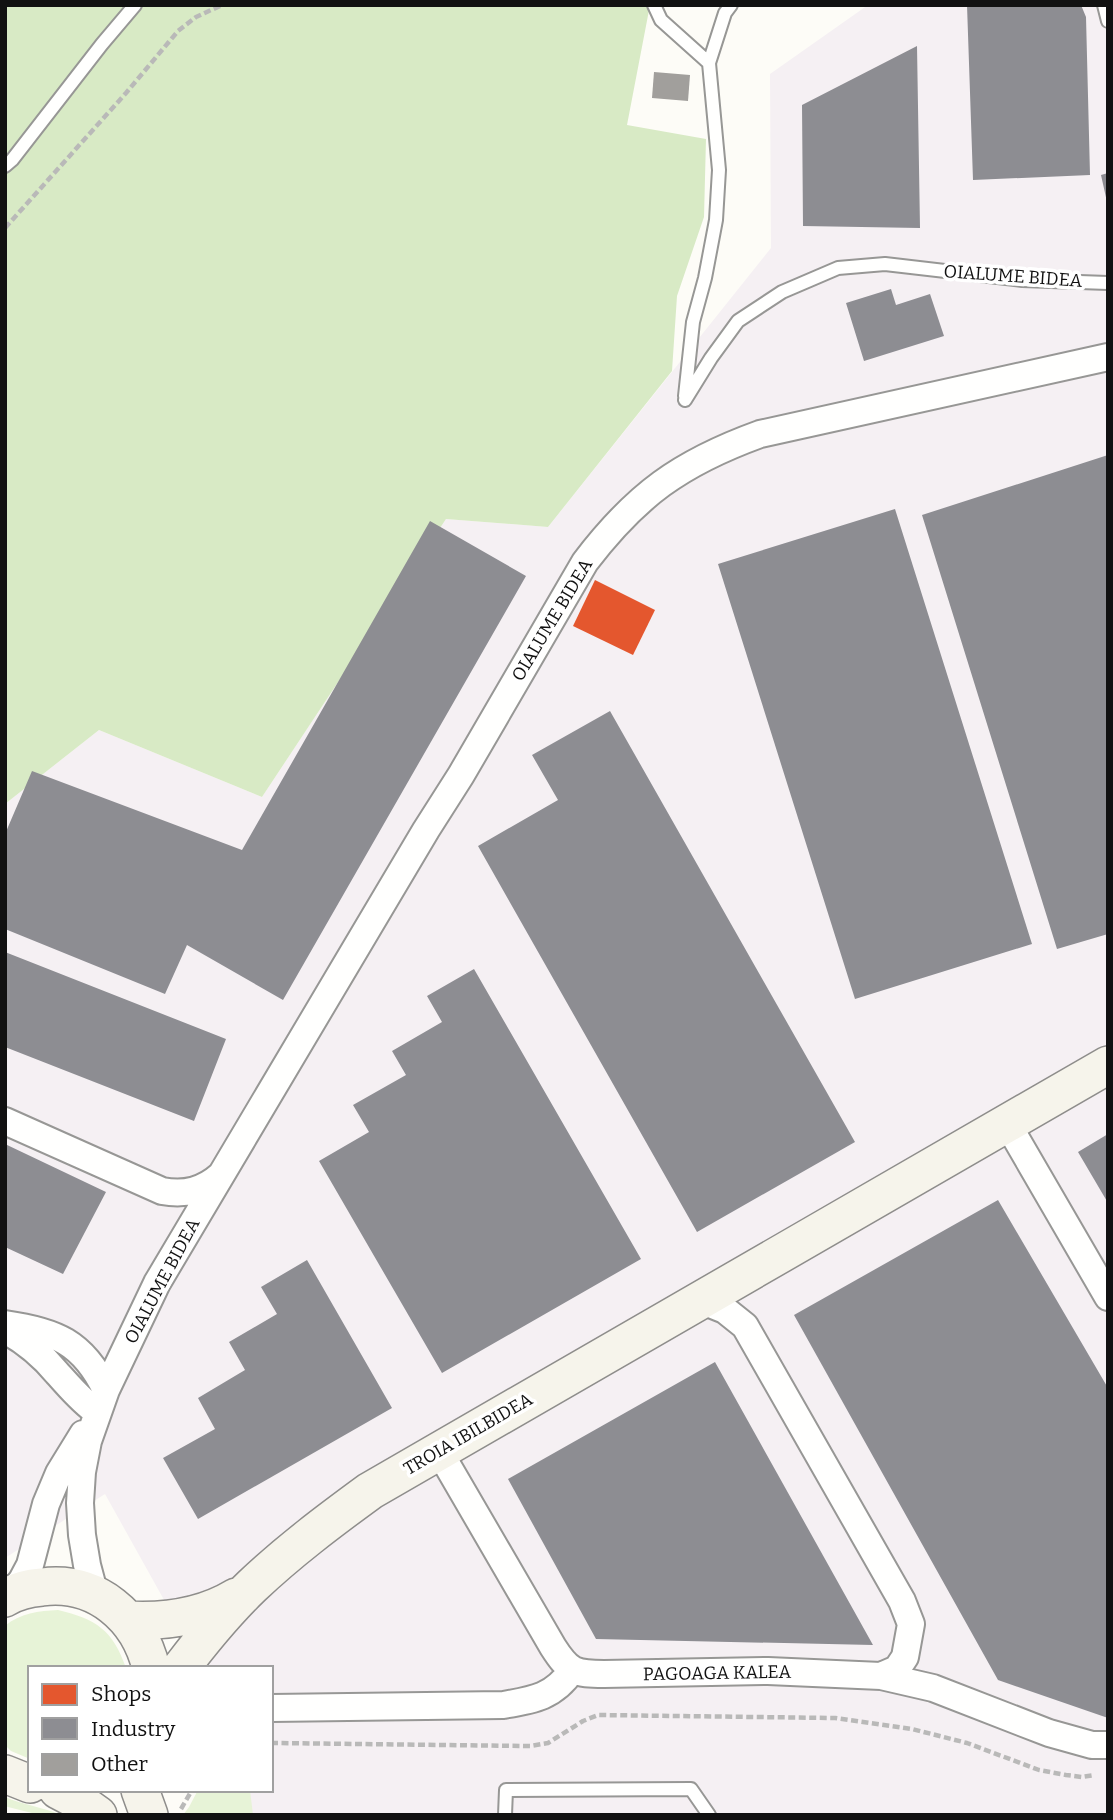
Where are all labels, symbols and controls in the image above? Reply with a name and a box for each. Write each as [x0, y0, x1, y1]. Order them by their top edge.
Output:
street label: OIALUME BIDEA [943, 260, 1083, 292]
street label: OIALUME BIDEA [507, 555, 597, 685]
street label: OIALUME BIDEA [120, 1214, 204, 1347]
street label: TROIA IBILBIDEA [400, 1388, 537, 1480]
street label: PAGOAGA KALEA [643, 1661, 792, 1685]
legend [28, 1666, 273, 1792]
text: Shops [91, 1681, 151, 1707]
text: Industry [91, 1716, 176, 1742]
text: Other [91, 1751, 148, 1777]

